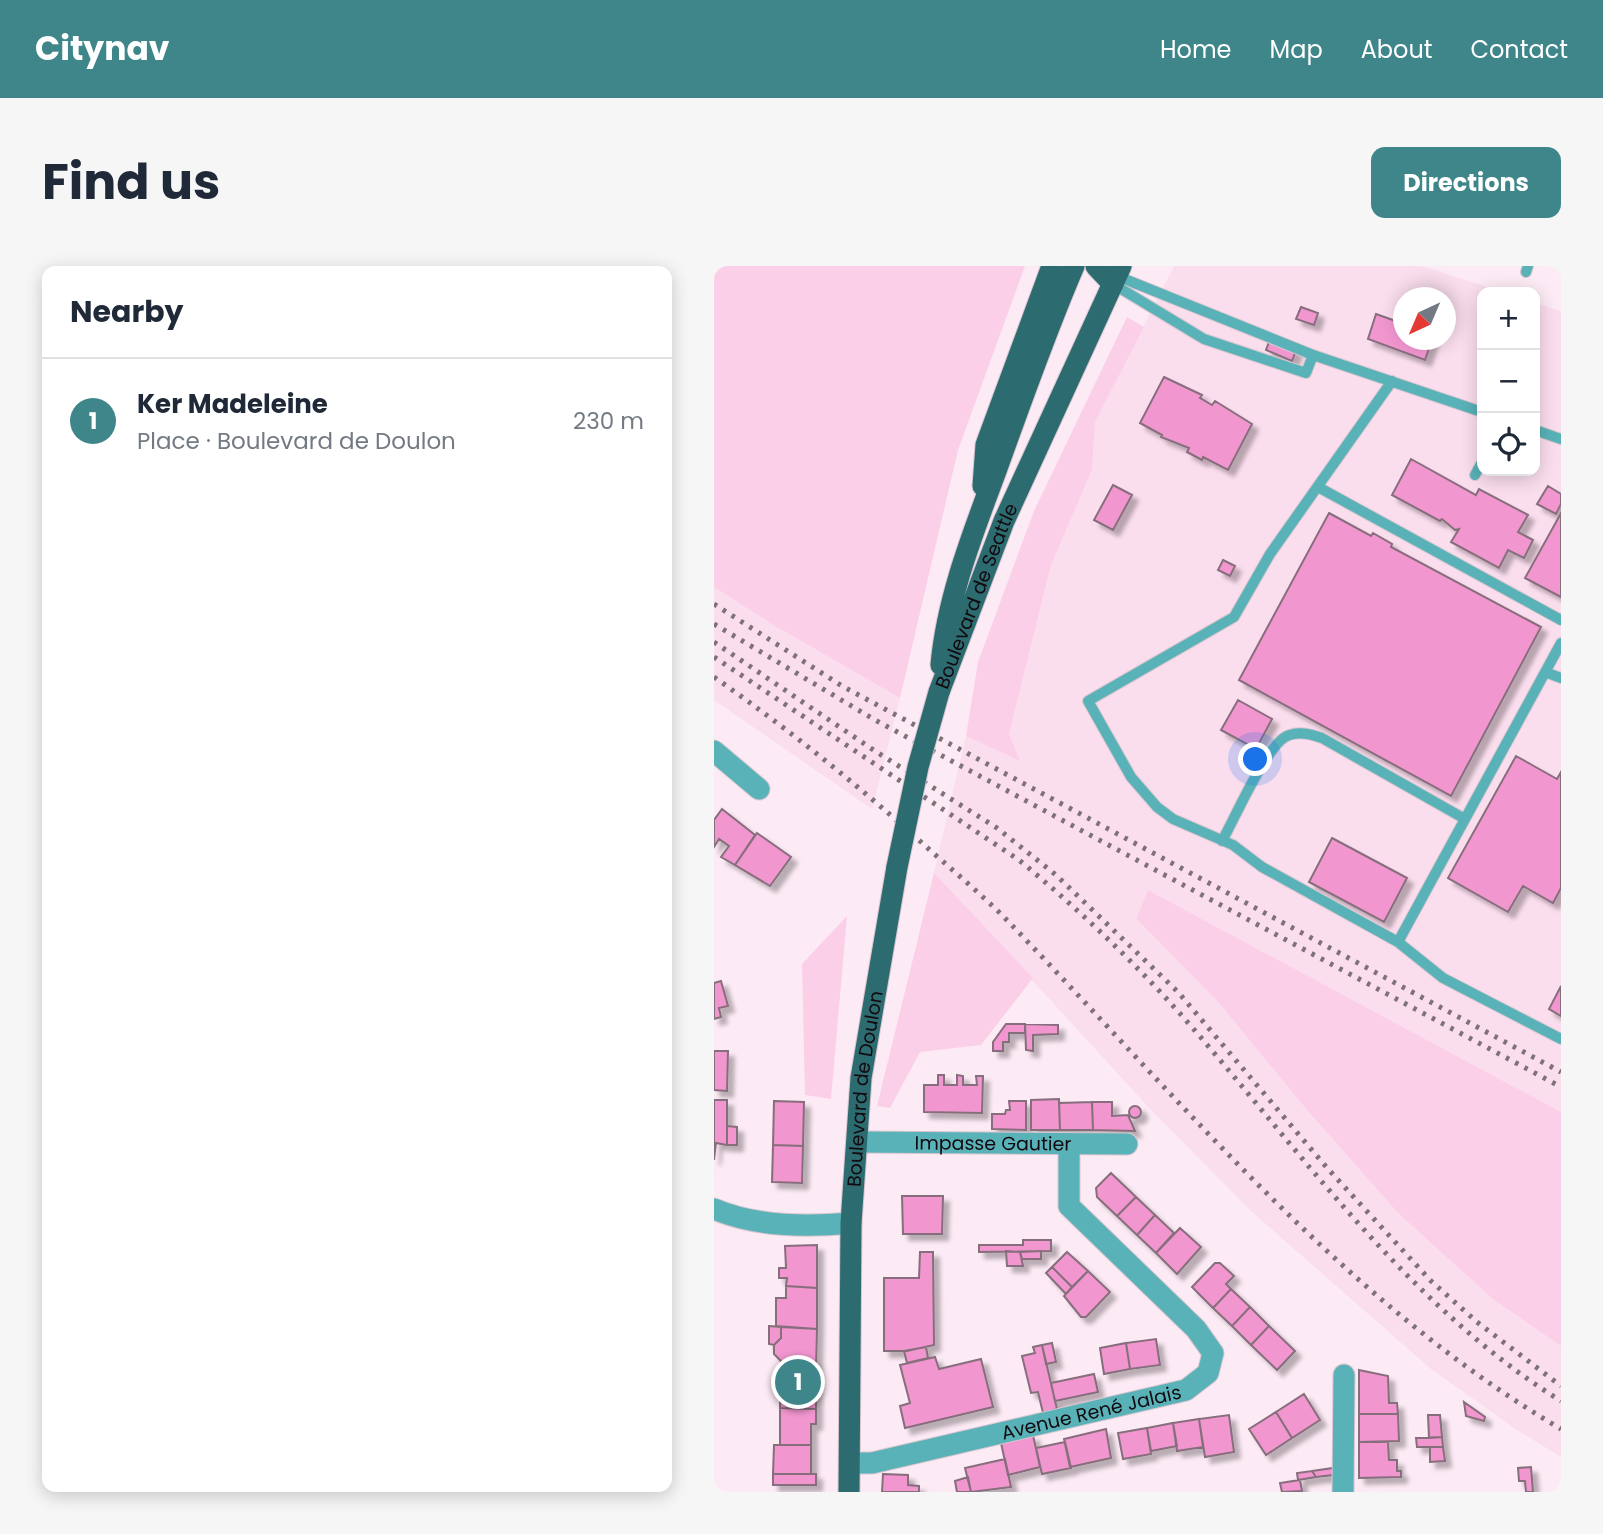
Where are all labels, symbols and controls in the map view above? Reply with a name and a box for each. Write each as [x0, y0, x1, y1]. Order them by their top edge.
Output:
text: Citynav [35, 25, 169, 72]
text: Home [1160, 33, 1232, 66]
text: Map [1270, 33, 1323, 66]
text: About [1361, 33, 1432, 66]
text: Contact [1470, 33, 1568, 66]
button: Directions [1371, 147, 1561, 218]
text: Find us [42, 148, 220, 216]
north arrow [1393, 287, 1456, 350]
map controls [1477, 287, 1540, 476]
button: + [1477, 287, 1540, 350]
text: Nearby [70, 290, 184, 333]
button: − [1477, 350, 1540, 413]
text: Ker Madeleine [137, 386, 328, 422]
text: 1 [89, 405, 97, 437]
text: 230 m [573, 405, 644, 437]
button: locate [1477, 413, 1540, 476]
text: Place · Boulevard de Doulon [137, 425, 456, 457]
street label: Boulevard de Seattle [928, 499, 1024, 693]
your location [1238, 742, 1272, 776]
street label: Boulevard de Doulon [840, 989, 889, 1188]
street label: Impasse Gautier [914, 1129, 1072, 1157]
pin: 1 [775, 1356, 821, 1408]
street label: Avenue René Jalais [999, 1378, 1184, 1446]

